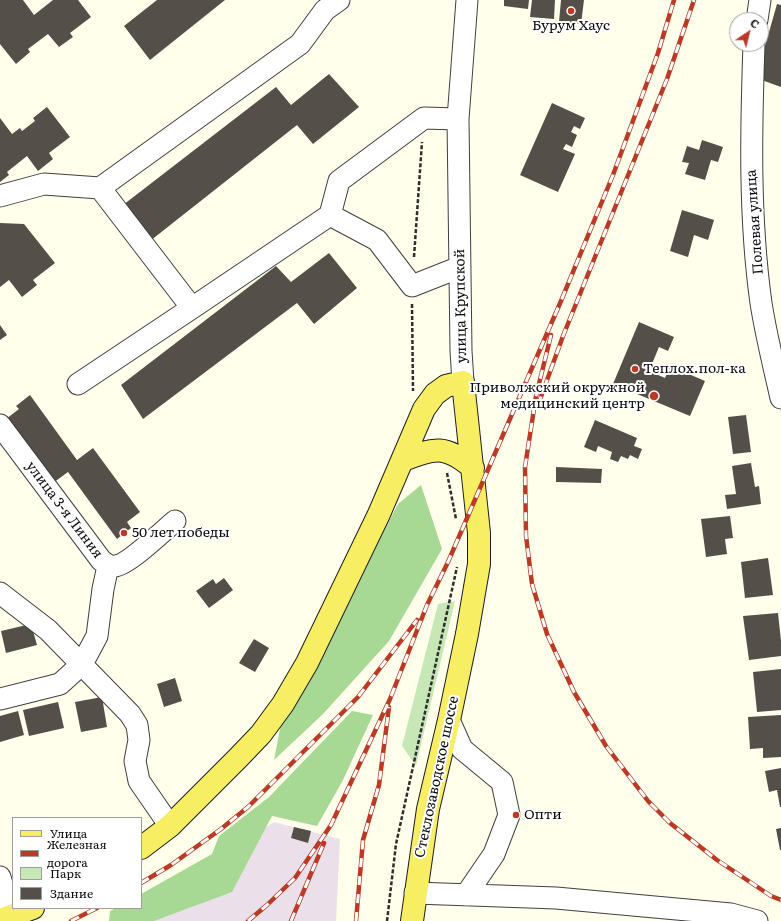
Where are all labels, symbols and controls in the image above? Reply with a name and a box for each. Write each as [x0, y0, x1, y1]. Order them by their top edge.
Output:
marker: Бурум Хаус [566, 6, 576, 16]
north arrow [729, 12, 769, 52]
text: С [748, 14, 763, 32]
place label: Бурум Хаус [532, 18, 610, 34]
street label: Полевая улица [743, 169, 767, 275]
street label: улица Крупской [452, 249, 470, 363]
place label: Теплох.пол-ка [643, 361, 746, 377]
marker: Теплох.пол-ка [630, 364, 640, 374]
place label: Приволжский окружной медицинский центр [469, 380, 645, 412]
marker: Приволжский окружной медицинский центр [648, 390, 660, 402]
street label: улица 3-я Линия [22, 458, 106, 562]
place label: 50 лет победы [132, 525, 230, 541]
marker: 50 лет победы [119, 528, 129, 538]
street label: Стеклозаводское шоссе [412, 695, 462, 859]
place label: Опти [524, 807, 562, 823]
marker: Опти [511, 810, 521, 820]
legend [12, 817, 142, 909]
text: Улица [50, 824, 87, 842]
text: Железная дорога [47, 835, 107, 871]
text: Парк [50, 864, 81, 882]
text: Здание [50, 884, 93, 902]

